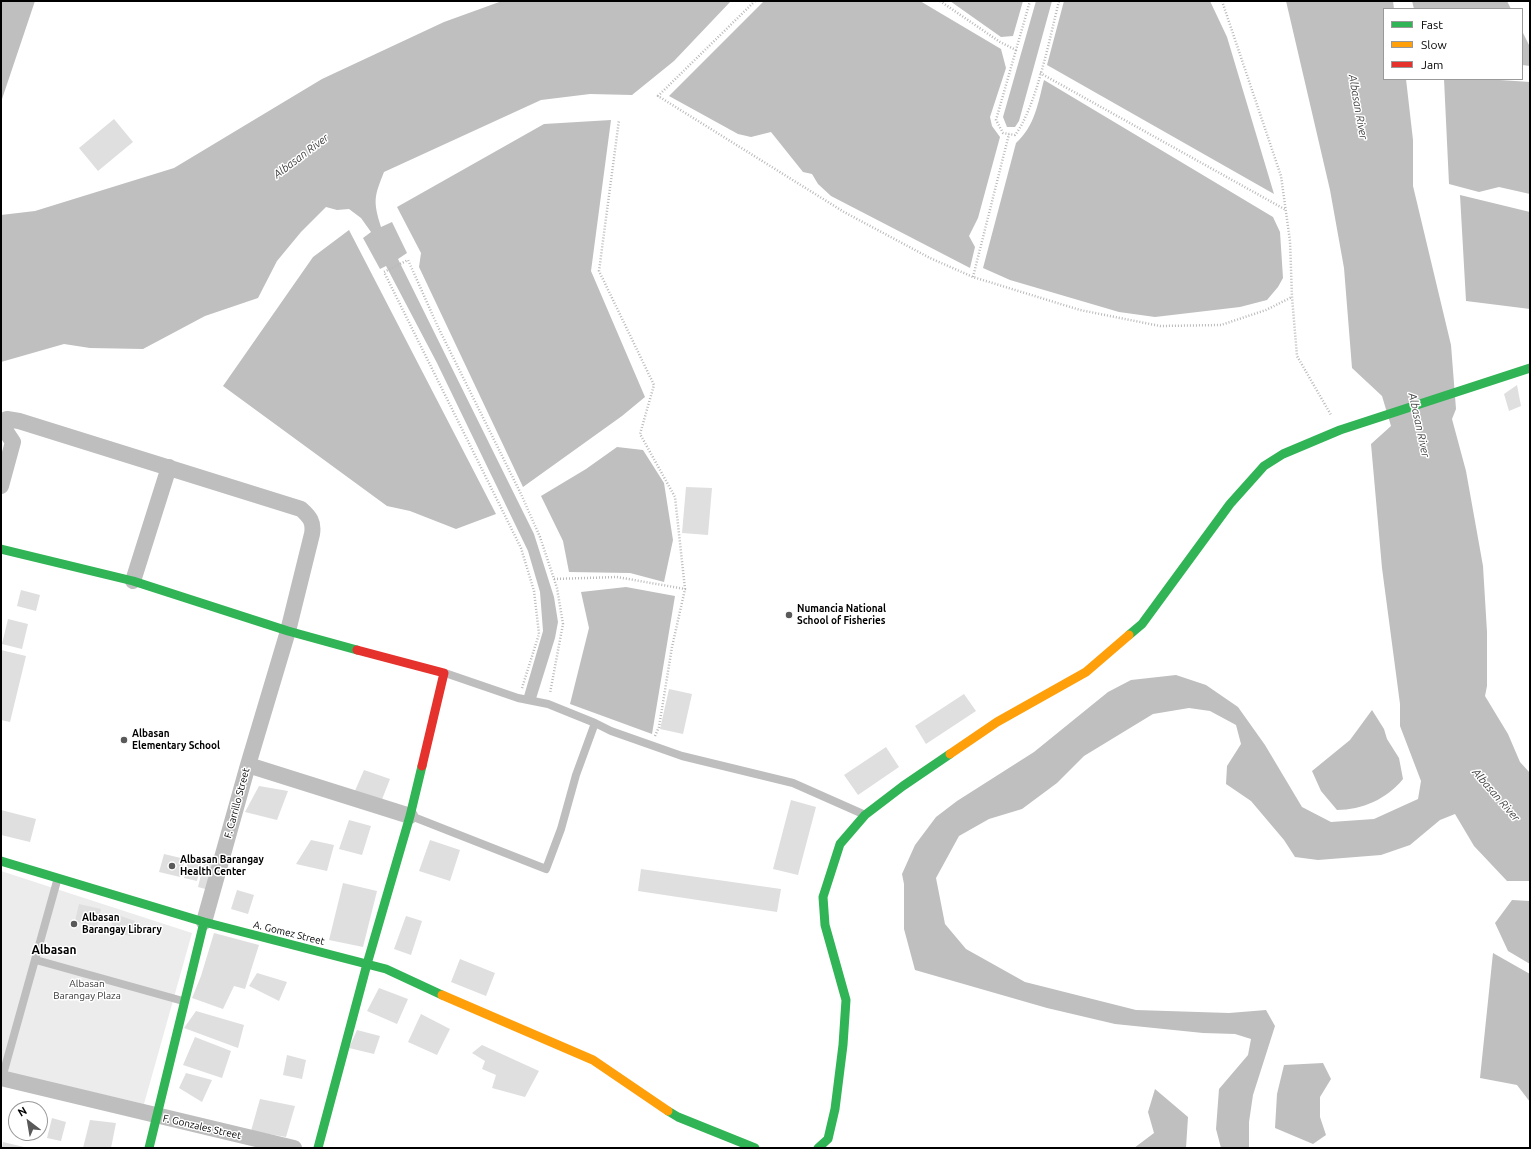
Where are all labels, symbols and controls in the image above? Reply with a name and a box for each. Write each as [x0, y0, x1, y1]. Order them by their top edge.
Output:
legend [1383, 8, 1523, 80]
text: Fast [1421, 18, 1443, 31]
text: Slow [1421, 38, 1447, 51]
text: Jam [1421, 58, 1443, 71]
water label: Albasan River [1346, 74, 1370, 140]
water label: Albasan River [271, 131, 331, 181]
water label: Albasan River [1406, 392, 1432, 458]
place label: Numancia National School of Fisheries [797, 603, 886, 626]
marker: Numancia National School of Fisheries [784, 610, 794, 620]
place label: Albasan Elementary School [132, 728, 220, 752]
marker: Albasan Elementary School [119, 735, 129, 745]
water label: Albasan River [1469, 766, 1523, 824]
street label: F. Carrillo Street [222, 767, 252, 839]
place label: Albasan Barangay Health Center [180, 854, 264, 878]
marker: Albasan Barangay Health Center [167, 861, 177, 871]
place label: Albasan Barangay Library [82, 912, 162, 936]
street label: A. Gomez Street [252, 918, 326, 948]
marker: Albasan Barangay Library [69, 919, 79, 929]
district label: Albasan [32, 943, 76, 957]
park label: Albasan Barangay Plaza [53, 978, 121, 1002]
north arrow [8, 1101, 48, 1141]
text: N [16, 1104, 29, 1119]
street label: F. Gonzales Street [162, 1112, 242, 1142]

